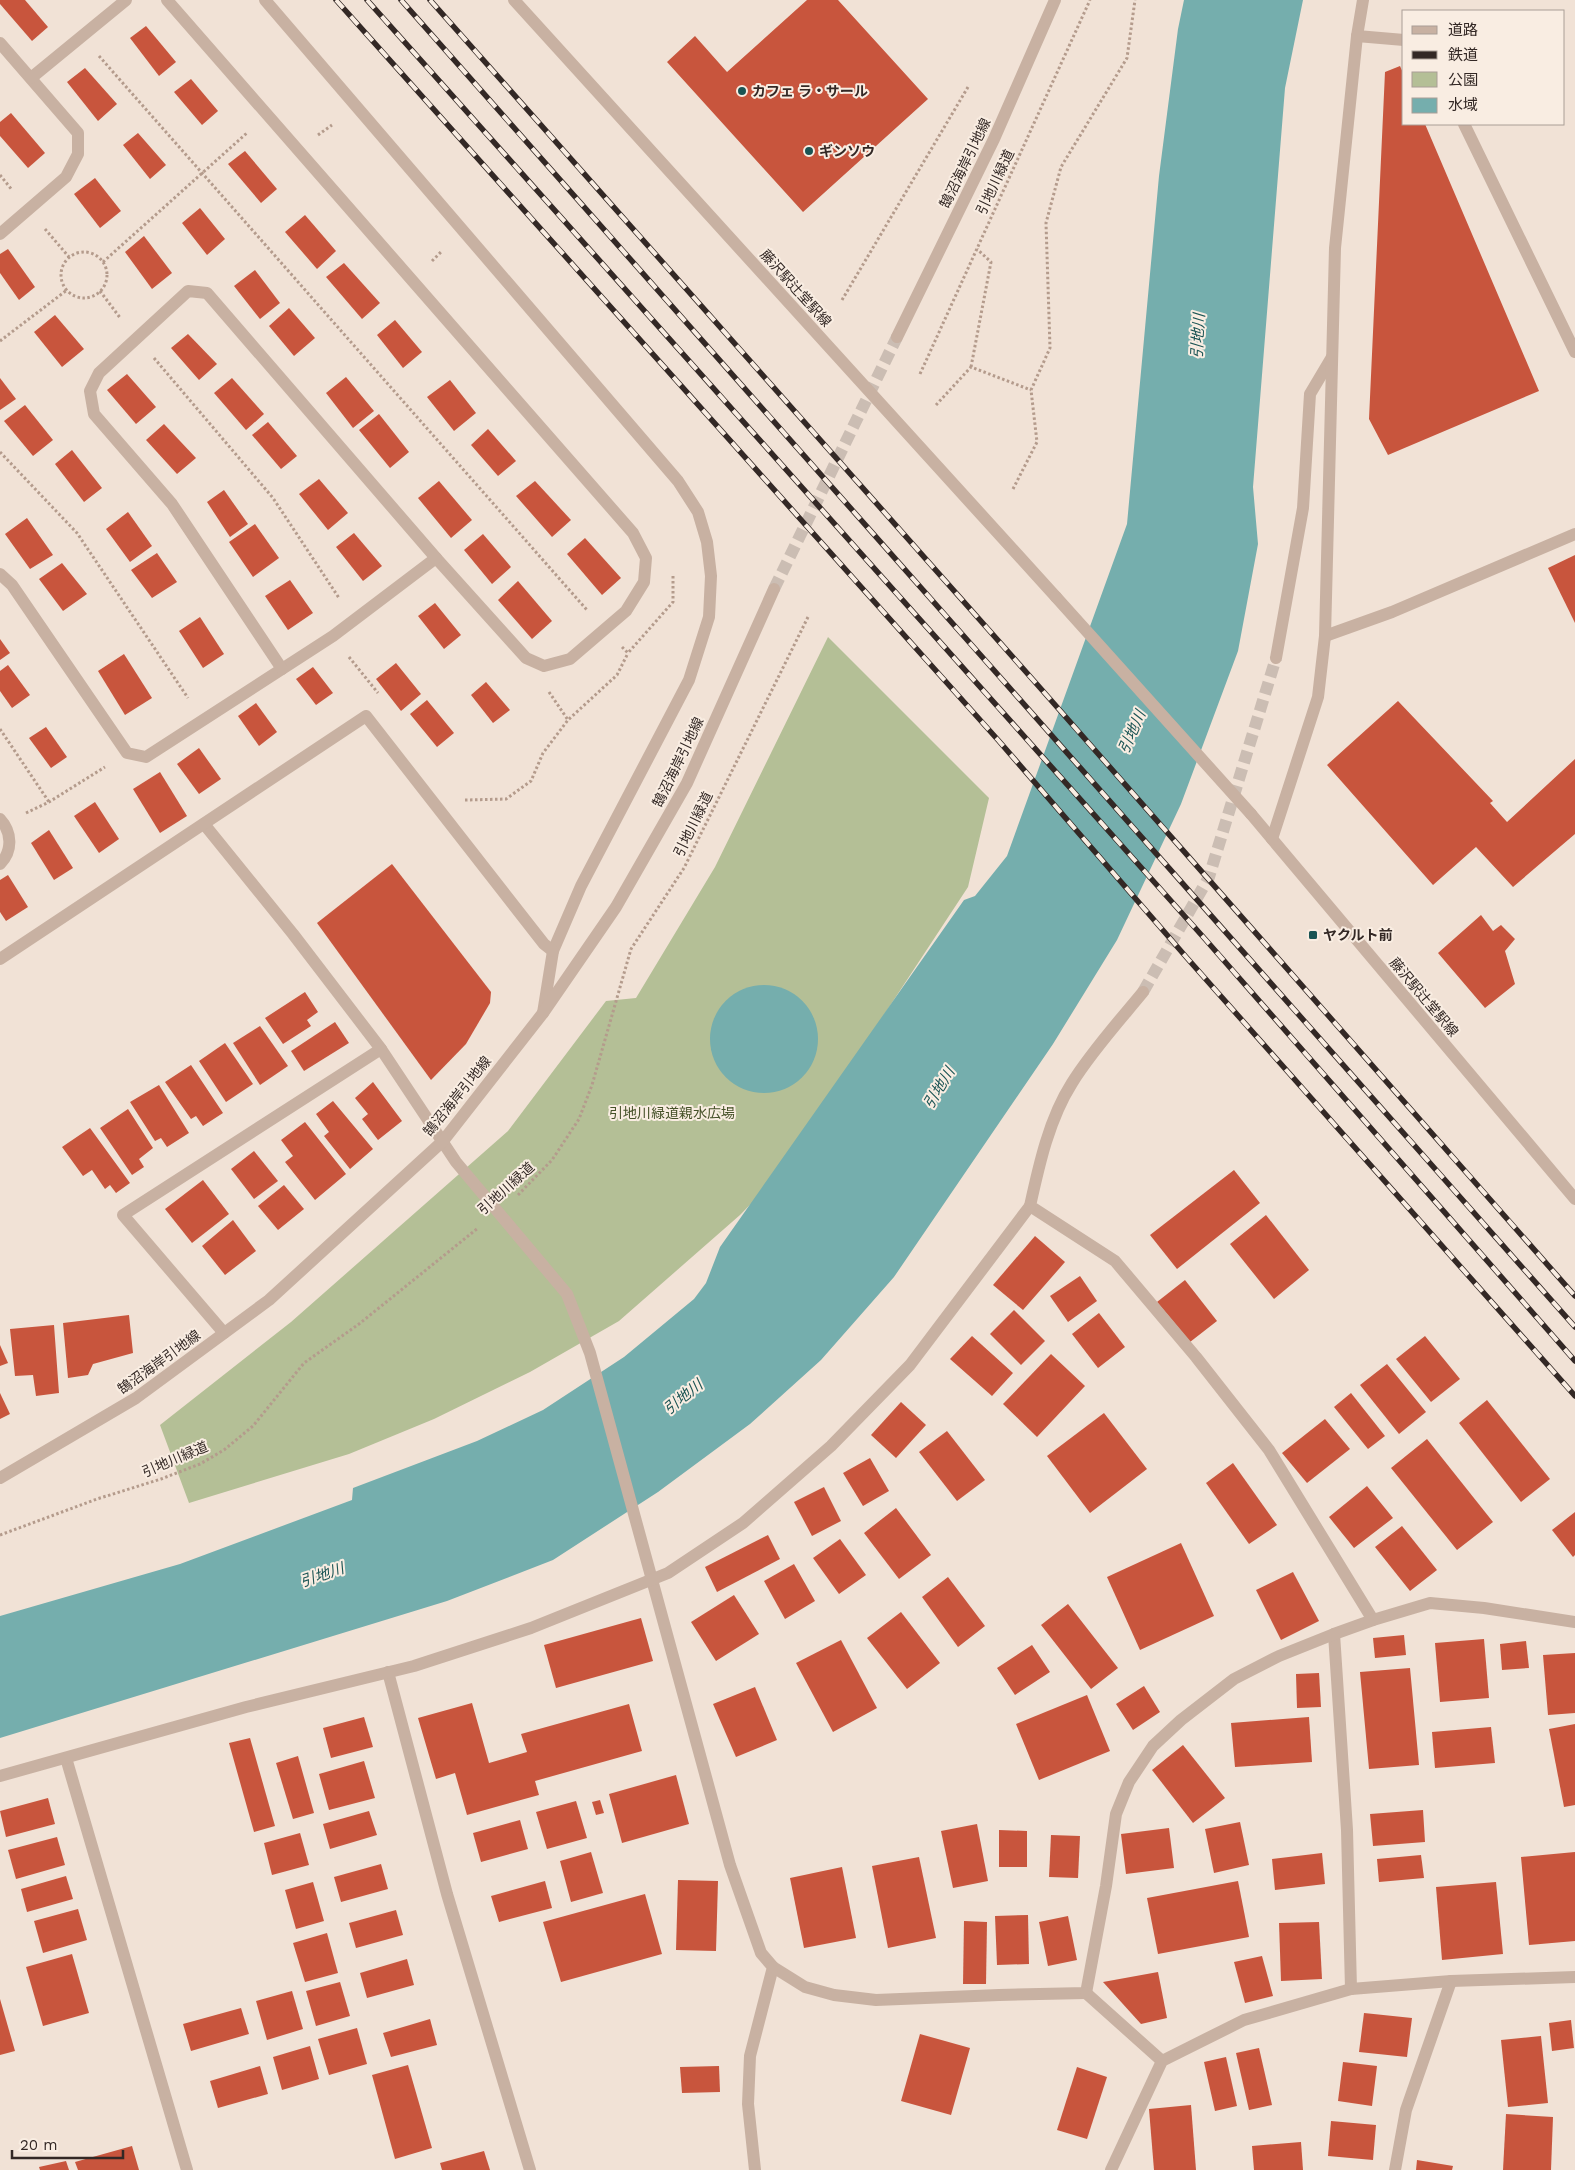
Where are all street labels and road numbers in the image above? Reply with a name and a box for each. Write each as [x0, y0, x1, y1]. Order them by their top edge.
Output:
street label: 鵠沼海岸引地線 [936, 115, 994, 211]
street label: 引地川緑道 [973, 147, 1017, 217]
street label: 藤沢駅辻堂駅線 [757, 246, 835, 330]
street label: 鵠沼海岸引地線 [649, 714, 707, 810]
street label: 引地川緑道 [670, 789, 716, 859]
street label: 藤沢駅辻堂駅線 [1386, 954, 1462, 1040]
street label: 鵠沼海岸引地線 [420, 1053, 494, 1139]
street label: 引地川緑道 [475, 1159, 537, 1217]
street label: 鵠沼海岸引地線 [115, 1327, 203, 1397]
street label: 引地川緑道 [140, 1438, 210, 1480]

